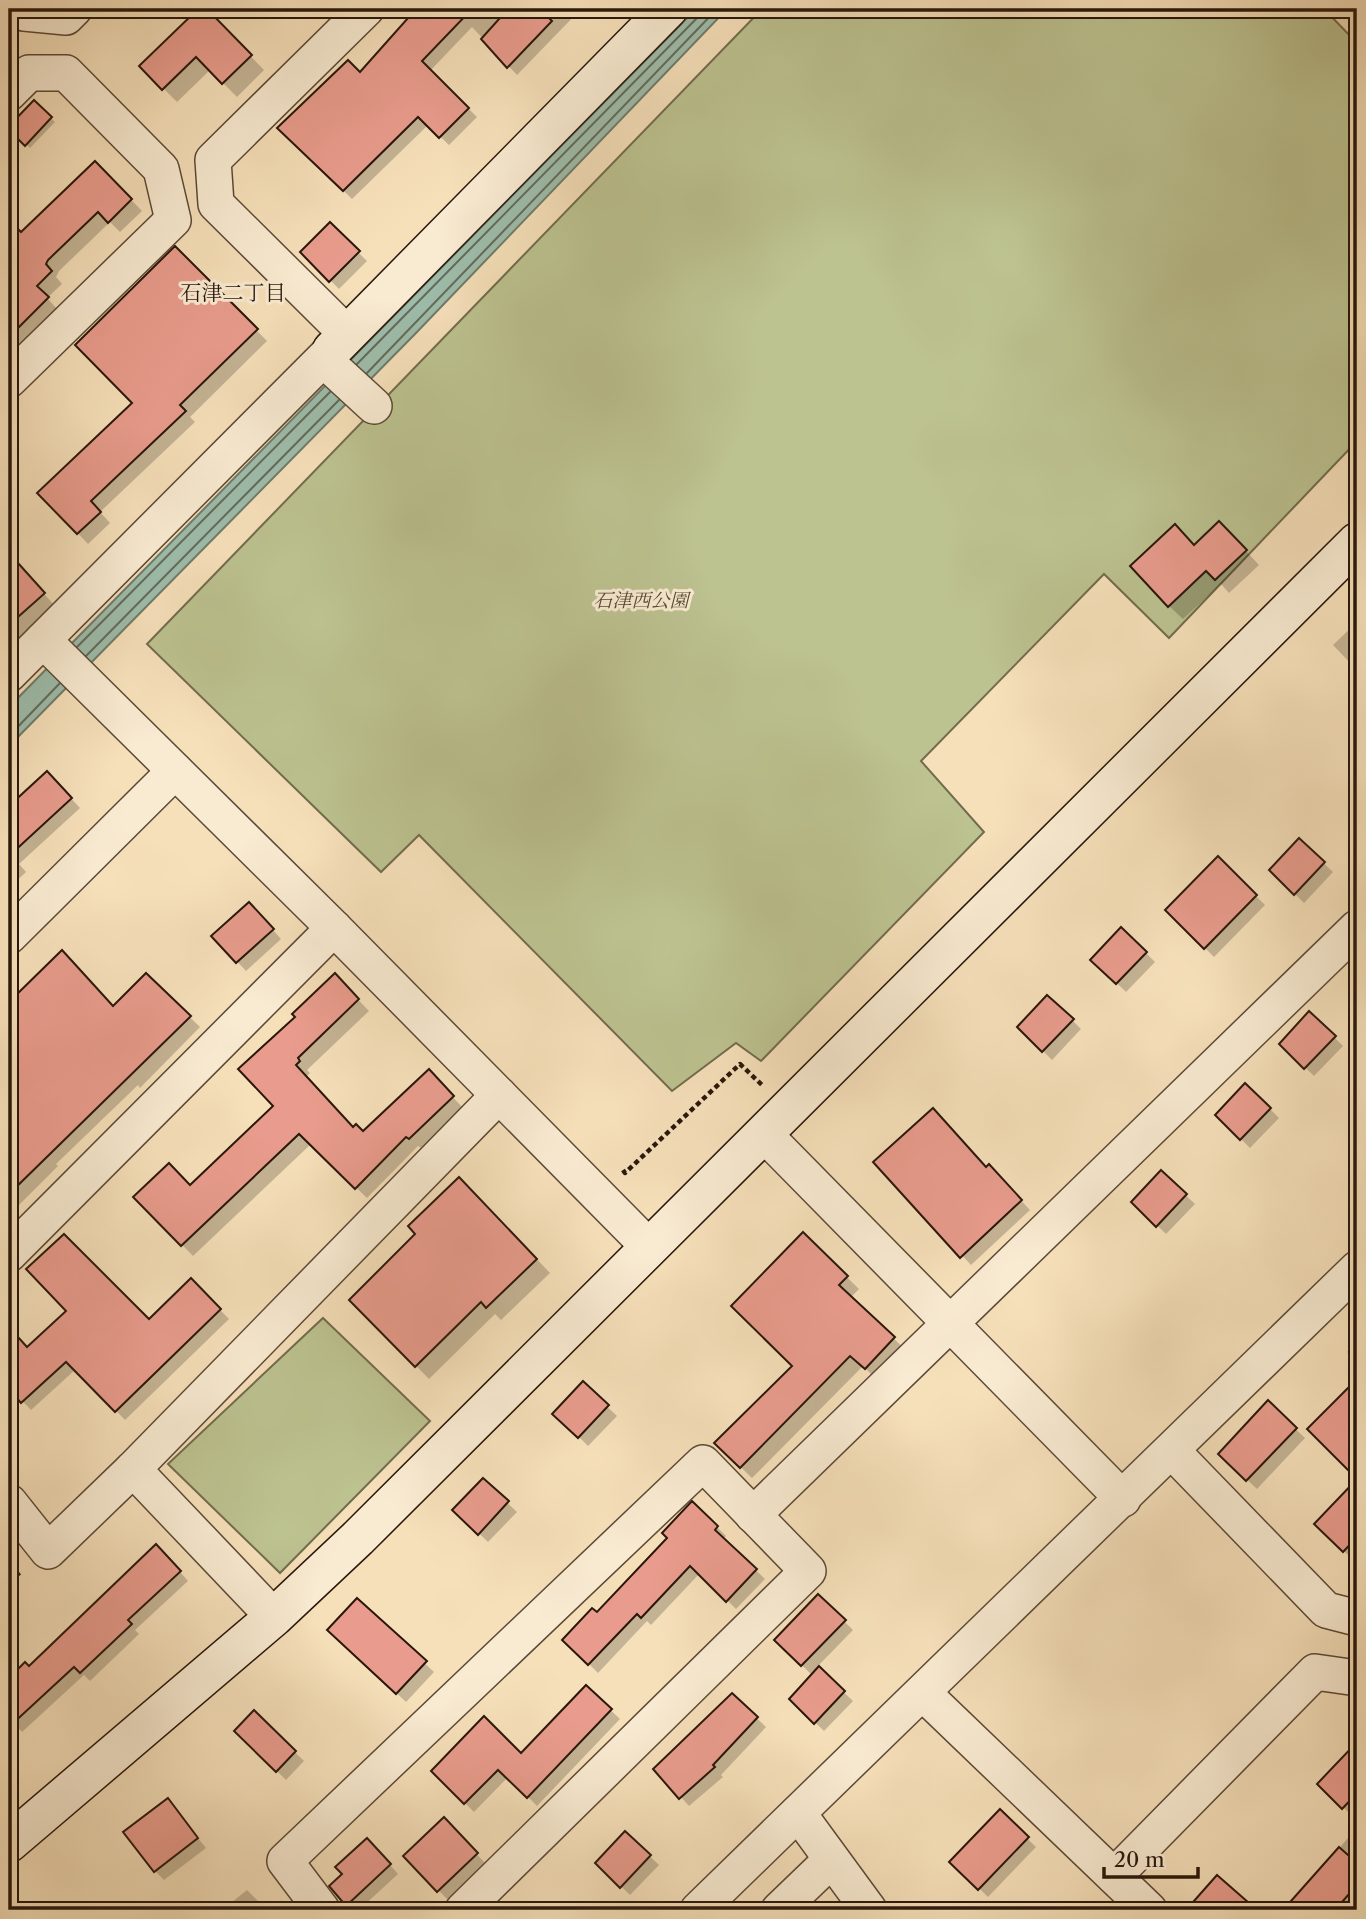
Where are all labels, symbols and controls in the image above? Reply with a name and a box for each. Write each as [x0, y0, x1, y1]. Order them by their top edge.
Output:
district label: 石津二丁目 [181, 280, 286, 305]
park label: 石津西公園 [593, 589, 691, 612]
scale bar [1104, 1835, 1198, 1879]
text: 20 m [1114, 1847, 1165, 1872]

